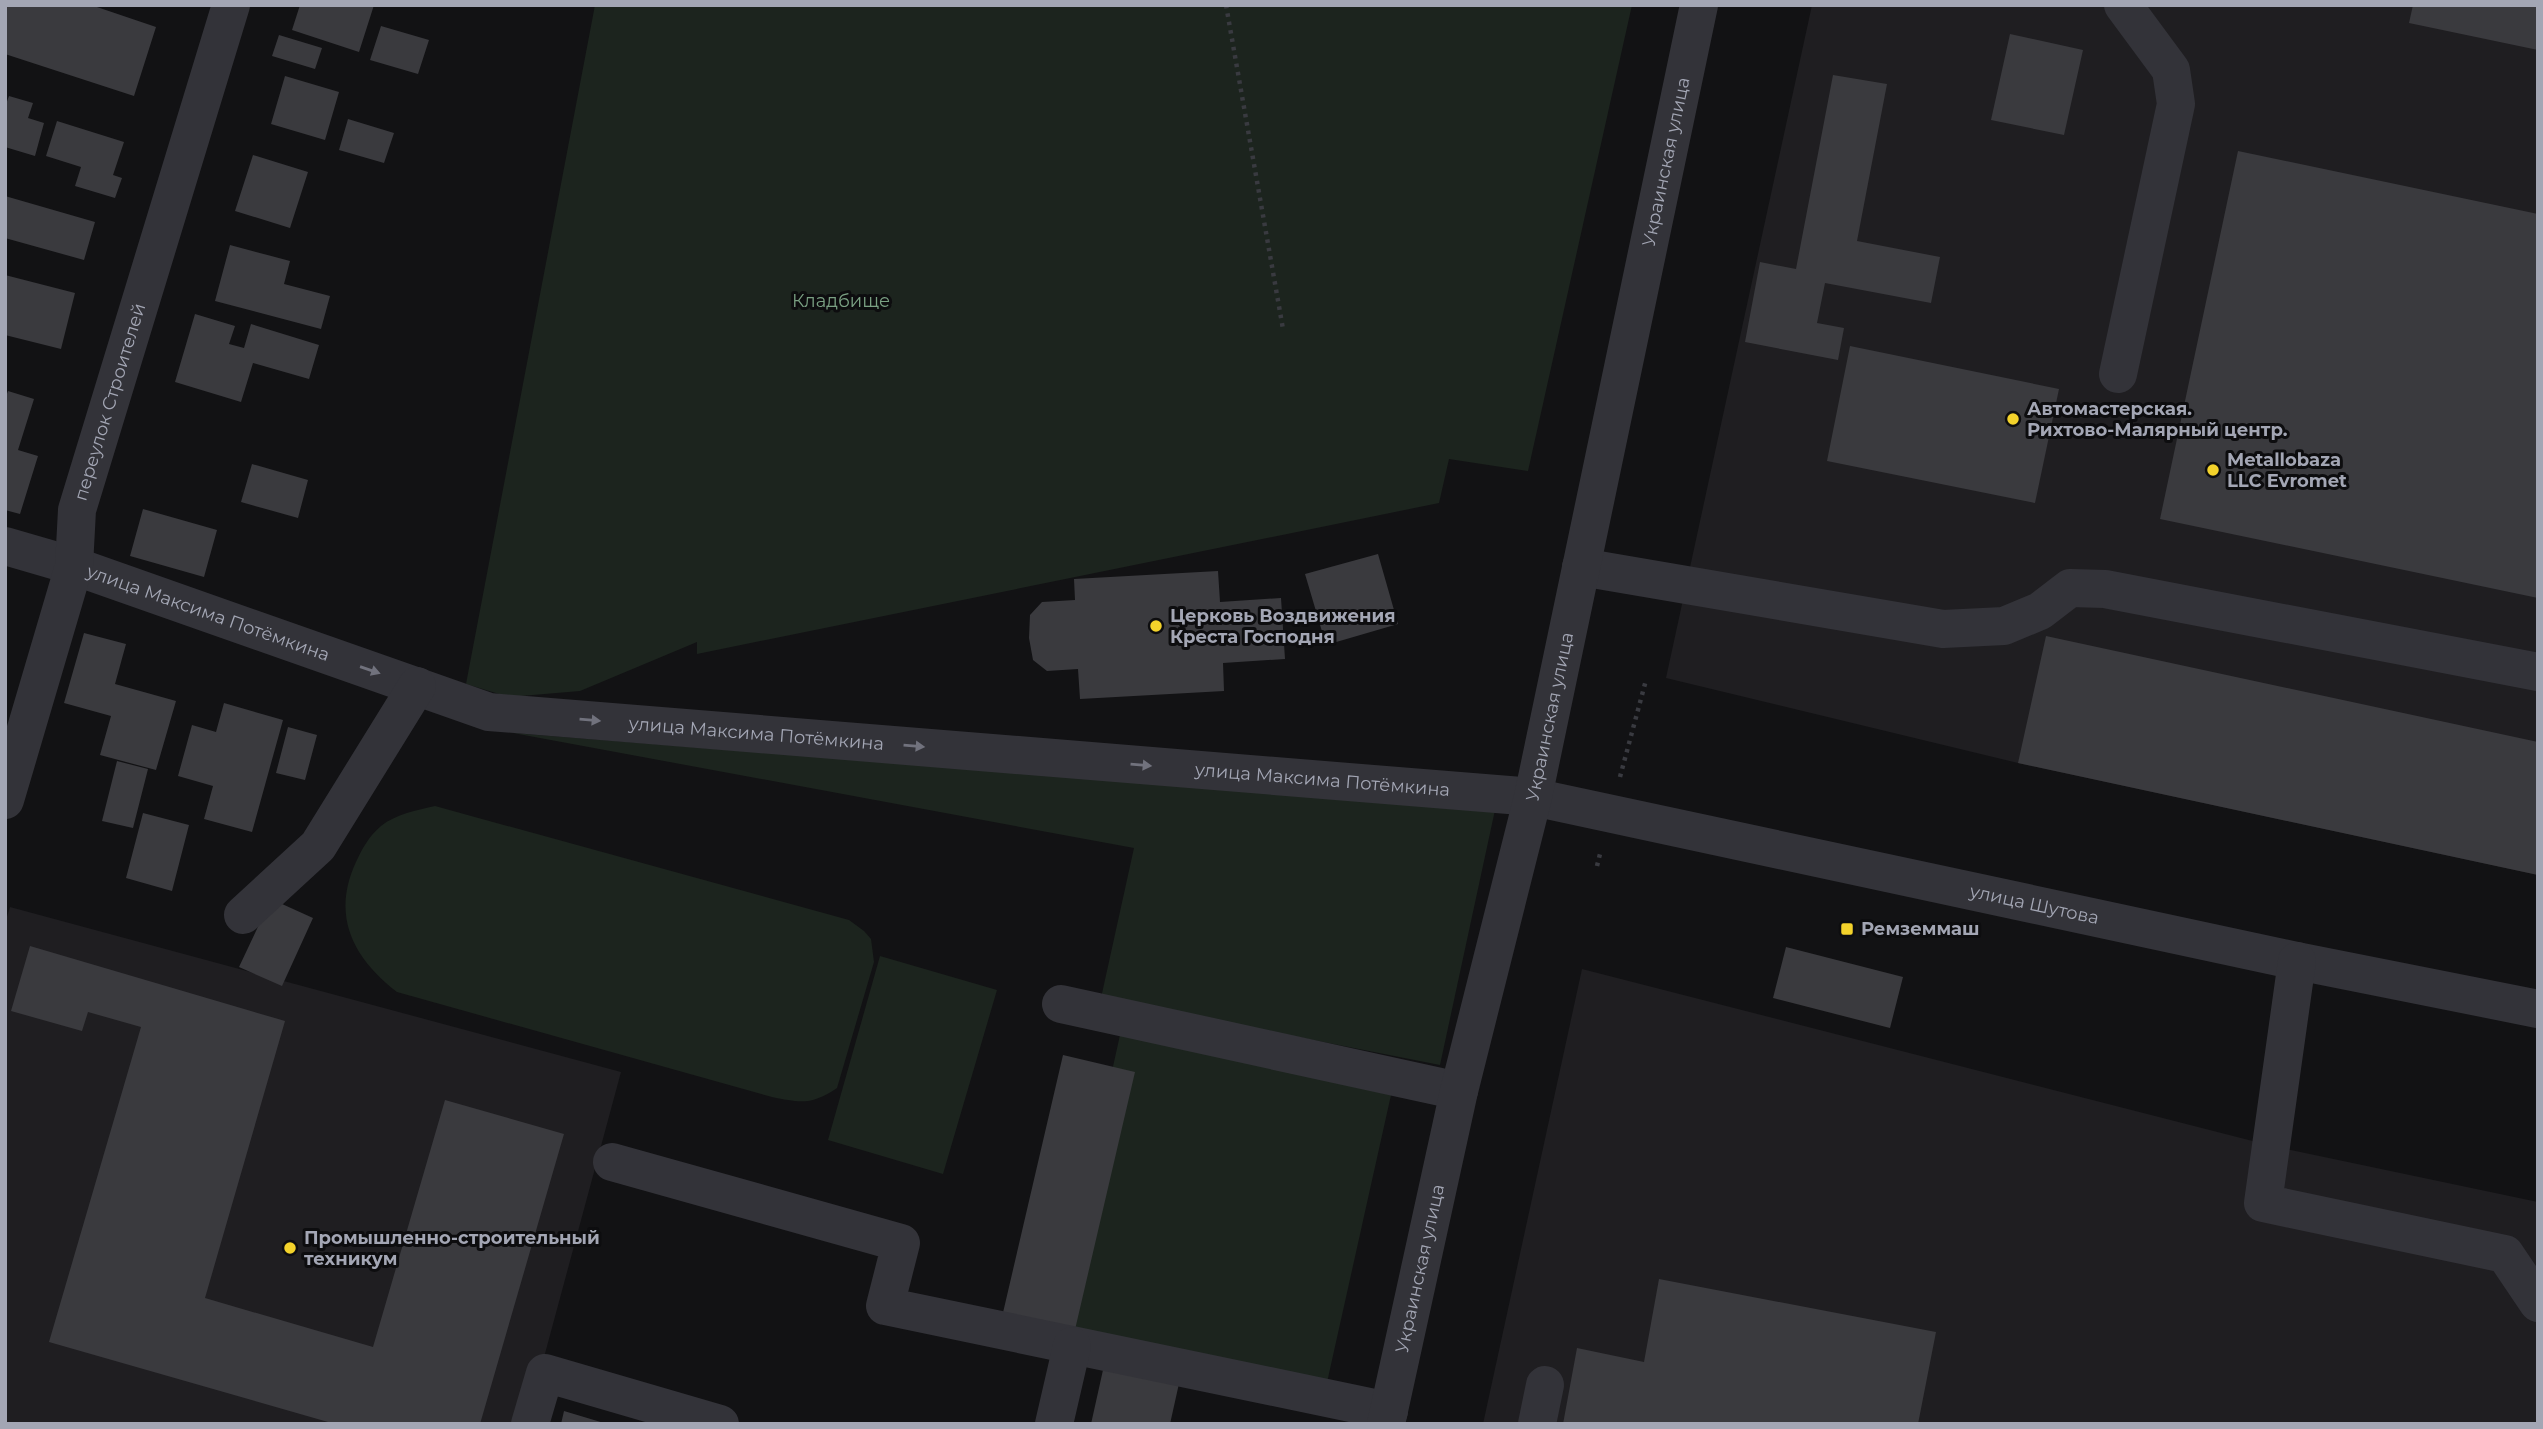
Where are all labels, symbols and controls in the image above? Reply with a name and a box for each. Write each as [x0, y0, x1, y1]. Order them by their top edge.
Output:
street label: Украинская улица [1638, 75, 1695, 248]
park label: Кладбище [792, 290, 890, 312]
street label: переулок Строителей [69, 300, 150, 503]
place label: Автомастерская. Рихтово-Малярный центр. [2027, 398, 2288, 441]
marker: Автомастерская. Рихтово-Малярный центр. [2005, 411, 2021, 427]
place label: Metallobaza LLC Evromet [2227, 449, 2347, 492]
marker: Metallobaza LLC Evromet [2205, 462, 2221, 478]
street label: улица Максима Потёмкина [83, 560, 332, 666]
place label: Церковь Воздвижения Креста Господня [1170, 605, 1396, 648]
marker: Церковь Воздвижения Креста Господня [1148, 618, 1164, 634]
street label: Украинская улица [1521, 630, 1578, 803]
one-way arrow [359, 665, 380, 676]
street label: улица Максима Потёмкина [627, 712, 885, 755]
one-way arrow [579, 715, 601, 726]
one-way arrow [904, 741, 926, 752]
street label: улица Максима Потёмкина [1193, 758, 1451, 801]
one-way arrow [1130, 760, 1152, 771]
street label: улица Шутова [1967, 880, 2101, 929]
place label: Ремземмаш [1861, 918, 1979, 940]
marker: Ремземмаш [1839, 921, 1855, 937]
street label: Украинская улица [1391, 1182, 1449, 1355]
place label: Промышленно-строительный техникум [304, 1227, 600, 1270]
marker: Промышленно-строительный техникум [282, 1240, 298, 1256]

